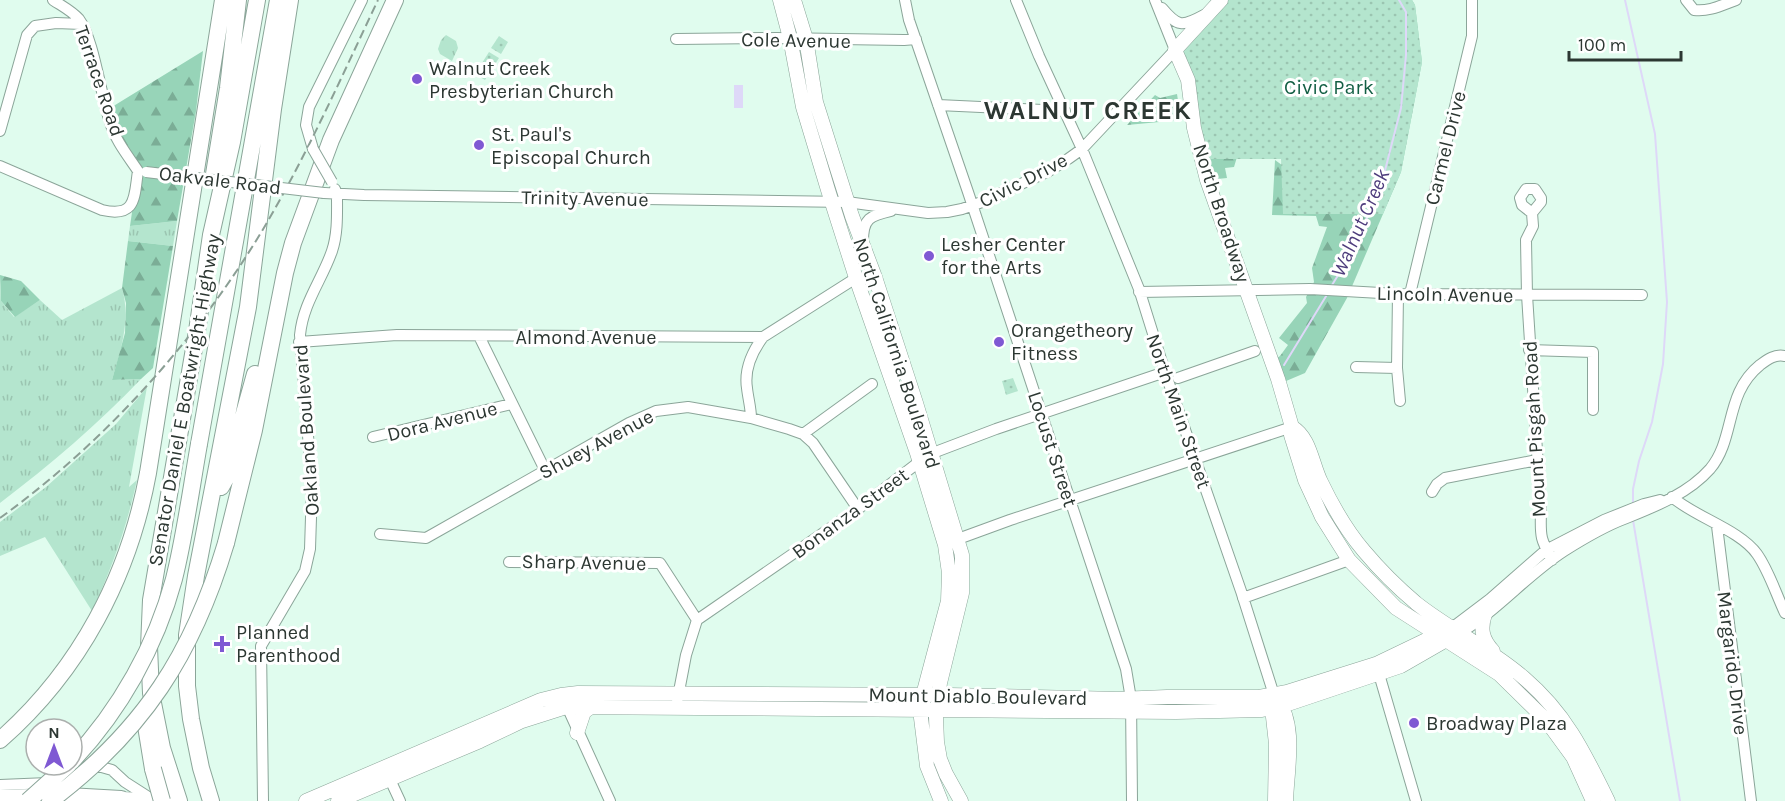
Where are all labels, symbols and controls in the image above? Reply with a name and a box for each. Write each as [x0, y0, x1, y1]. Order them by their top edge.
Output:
street label: Terrace Road [70, 23, 129, 140]
scale bar [1569, 24, 1682, 62]
street label: Cole Avenue [741, 28, 851, 53]
text: 100 m [1578, 34, 1626, 56]
place label: Walnut Creek Presbyterian Church [429, 57, 614, 103]
marker: Walnut Creek Presbyterian Church [410, 72, 424, 86]
park label: Civic Park [1284, 76, 1374, 99]
street label: Carmel Drive [1420, 89, 1471, 207]
district label: WALNUT CREEK [984, 95, 1192, 126]
place label: St. Paul's Episcopal Church [491, 123, 651, 169]
marker: St. Paul's Episcopal Church [472, 138, 486, 152]
street label: North Broadway [1188, 141, 1255, 285]
street label: Civic Drive [975, 148, 1071, 212]
street label: Oakvale Road [158, 162, 282, 199]
water label: Walnut Creek [1326, 165, 1395, 281]
street label: Trinity Avenue [521, 186, 649, 211]
street label: Senator Daniel E Boatwright Highway [144, 232, 225, 568]
place label: Lesher Center for the Arts [941, 233, 1066, 279]
street label: North California Boulevard [848, 235, 945, 471]
marker: Lesher Center for the Arts [922, 249, 936, 263]
street label: Lincoln Avenue [1376, 282, 1514, 307]
place label: Orangetheory Fitness [1011, 319, 1133, 365]
street label: Almond Avenue [515, 326, 657, 349]
street label: North Main Street [1141, 331, 1216, 492]
marker: Orangetheory Fitness [992, 335, 1006, 349]
street label: Mount Pisgah Road [1518, 340, 1551, 518]
street label: Oakland Boulevard [289, 343, 324, 517]
street label: Locust Street [1023, 388, 1082, 510]
street label: Dora Avenue [385, 397, 500, 446]
street label: Shuey Avenue [535, 405, 657, 484]
street label: Bonanza Street [787, 463, 914, 563]
street label: Sharp Avenue [521, 550, 647, 575]
street label: Margarido Drive [1712, 590, 1753, 736]
place label: Planned Parenthood [236, 621, 341, 667]
marker: Planned Parenthood [213, 635, 231, 653]
street label: Mount Diablo Boulevard [868, 683, 1088, 710]
place label: Broadway Plaza [1426, 712, 1567, 735]
marker: Broadway Plaza [1407, 716, 1421, 730]
north arrow [24, 717, 84, 777]
text: N [48, 723, 60, 742]

